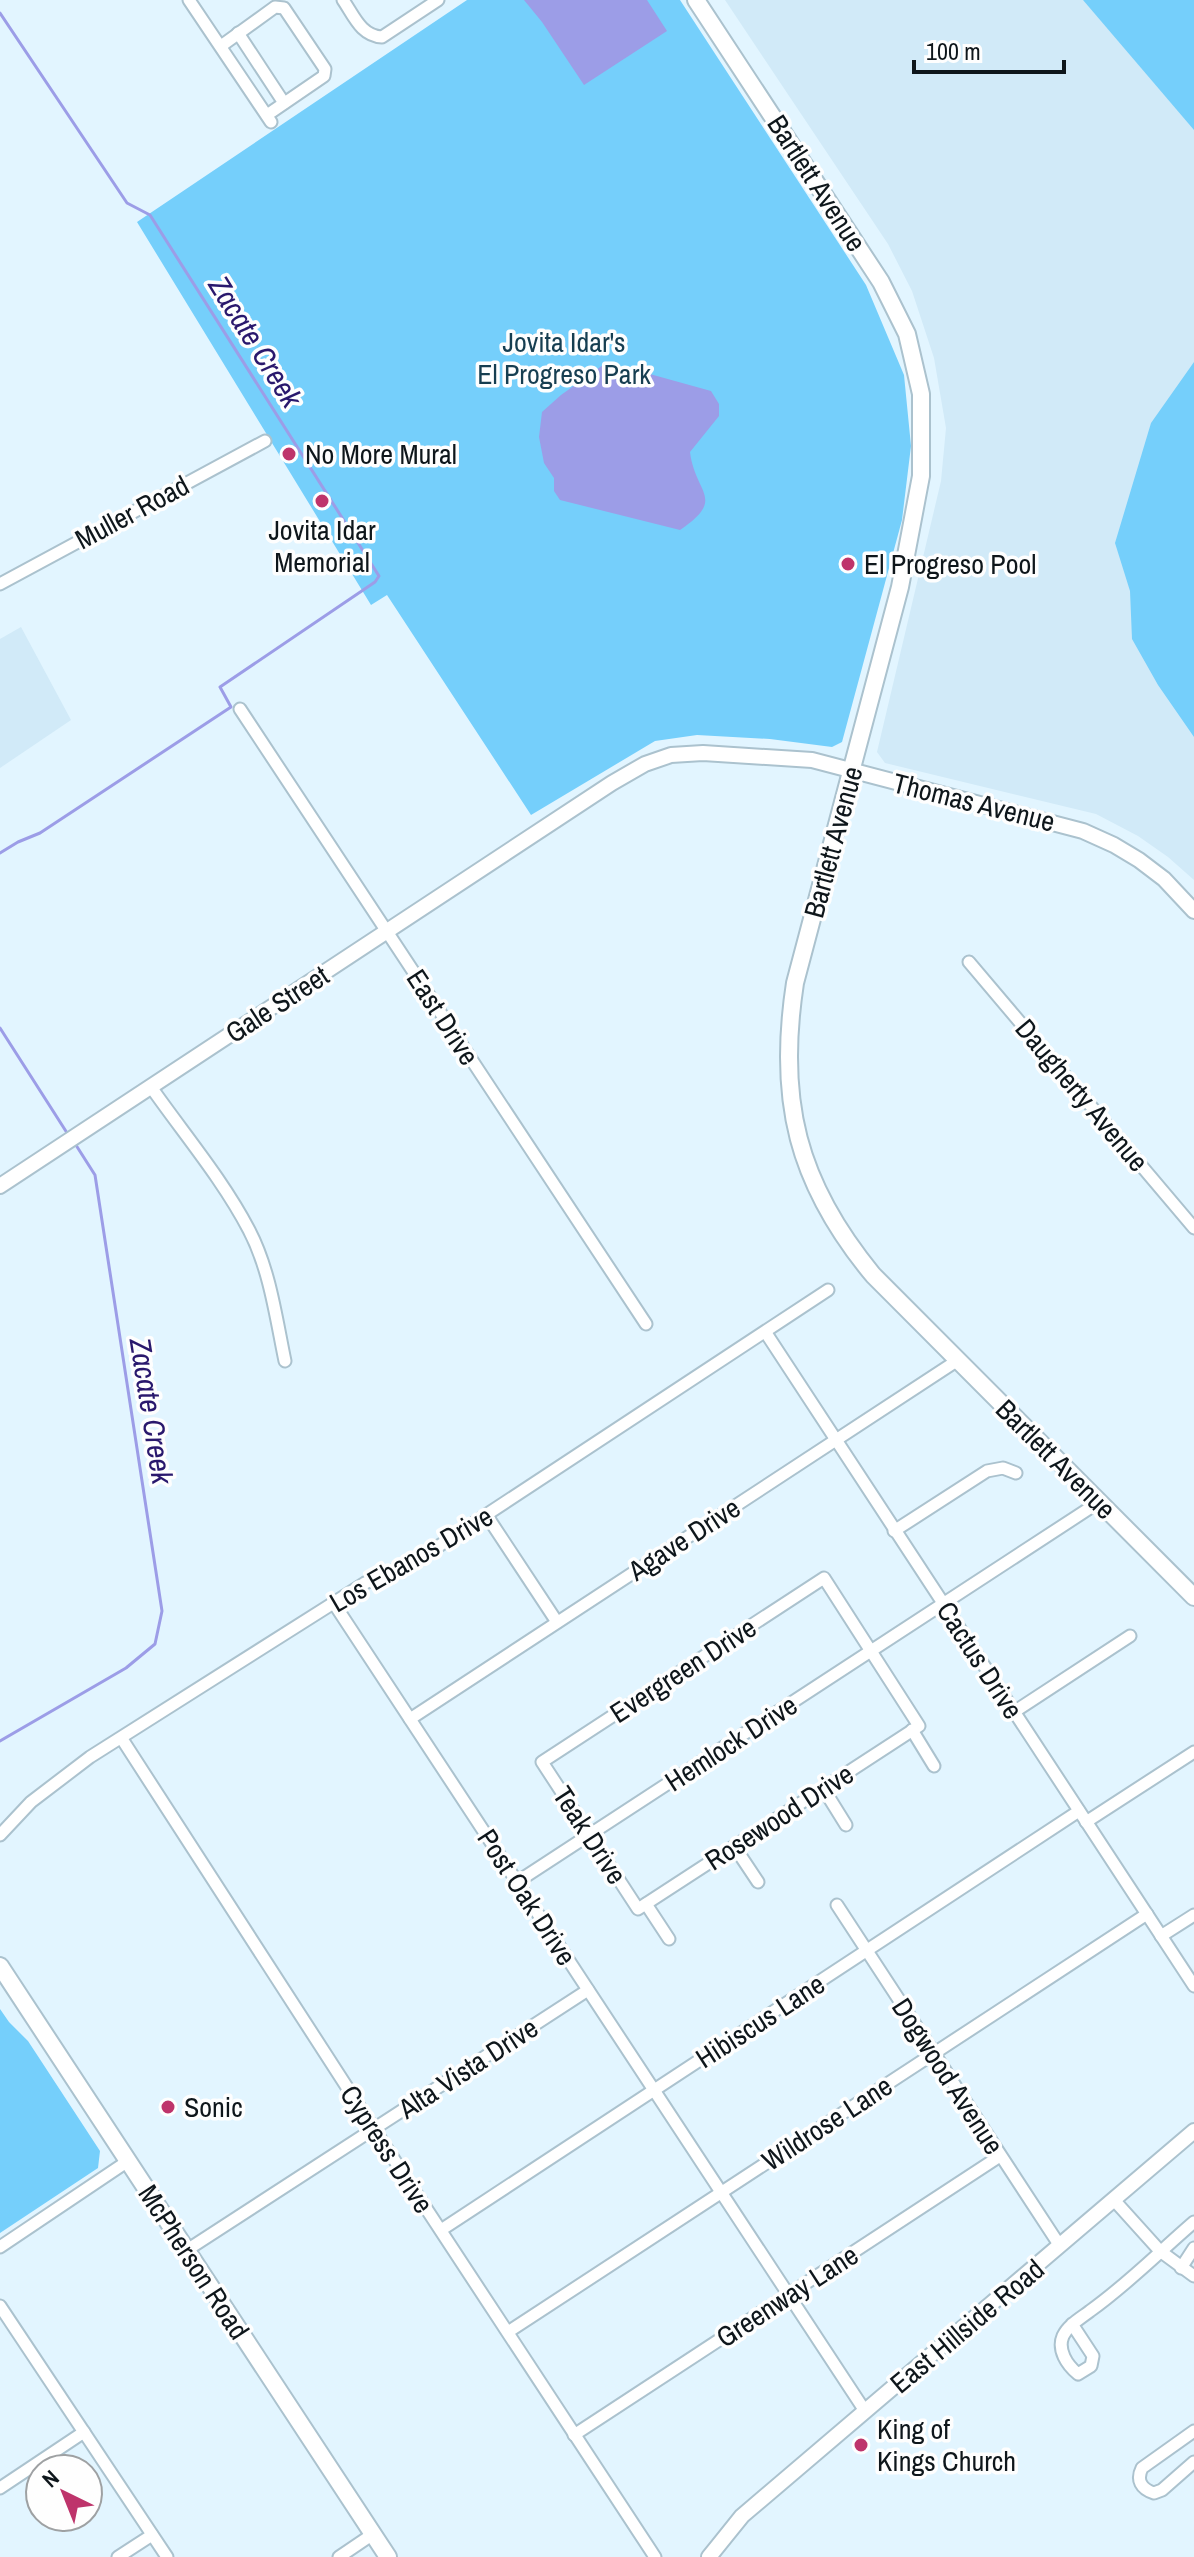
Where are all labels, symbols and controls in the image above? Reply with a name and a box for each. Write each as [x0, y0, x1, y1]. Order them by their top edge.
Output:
scale bar [914, 24, 1064, 74]
text: 100 m [926, 35, 981, 67]
street label: Bartlett Avenue [759, 108, 875, 258]
water label: Zacate Creek [199, 267, 313, 416]
park label: Jovita Idar's El Progreso Park [477, 323, 651, 393]
place label: No More Mural [305, 435, 457, 473]
marker: No More Mural [280, 445, 298, 463]
street label: Muller Road [68, 466, 196, 558]
marker: Jovita Idar Memorial [313, 492, 331, 510]
place label: Jovita Idar Memorial [268, 511, 376, 581]
place label: El Progreso Pool [864, 545, 1036, 583]
marker: El Progreso Pool [839, 555, 857, 573]
street label: Bartlett Avenue [795, 762, 871, 922]
street label: Thomas Avenue [889, 764, 1059, 840]
street label: Gale Street [218, 956, 336, 1052]
street label: East Drive [398, 962, 488, 1072]
street label: Daugherty Avenue [1007, 1011, 1157, 1179]
water label: Zacate Creek [121, 1334, 184, 1489]
street label: Bartlett Avenue [988, 1391, 1124, 1527]
street label: Agave Drive [620, 1489, 747, 1590]
street label: Los Ebanos Drive [322, 1497, 500, 1621]
street label: Cactus Drive [928, 1594, 1032, 1726]
street label: Evergreen Drive [603, 1609, 763, 1731]
street label: Hemlock Drive [658, 1686, 804, 1800]
street label: Rosewood Drive [697, 1755, 861, 1879]
street label: Teak Drive [544, 1779, 636, 1891]
street label: Post Oak Drive [469, 1821, 585, 1973]
street label: Hibiscus Lane [688, 1965, 832, 2077]
street label: Dogwood Avenue [883, 1990, 1013, 2162]
street label: Alta Vista Drive [390, 2009, 545, 2128]
street label: Wildrose Lane [755, 2067, 899, 2179]
street label: Cypress Drive [331, 2078, 443, 2220]
place label: Sonic [184, 2088, 243, 2126]
marker: Sonic [159, 2098, 177, 2116]
street label: McPherson Road [130, 2177, 258, 2347]
street label: Greenway Lane [709, 2236, 865, 2356]
street label: East Hillside Road [882, 2250, 1052, 2402]
place label: King of Kings Church [877, 2410, 1016, 2480]
marker: King of Kings Church [852, 2436, 870, 2454]
north arrow [24, 2453, 104, 2533]
text: N [35, 2463, 65, 2494]

